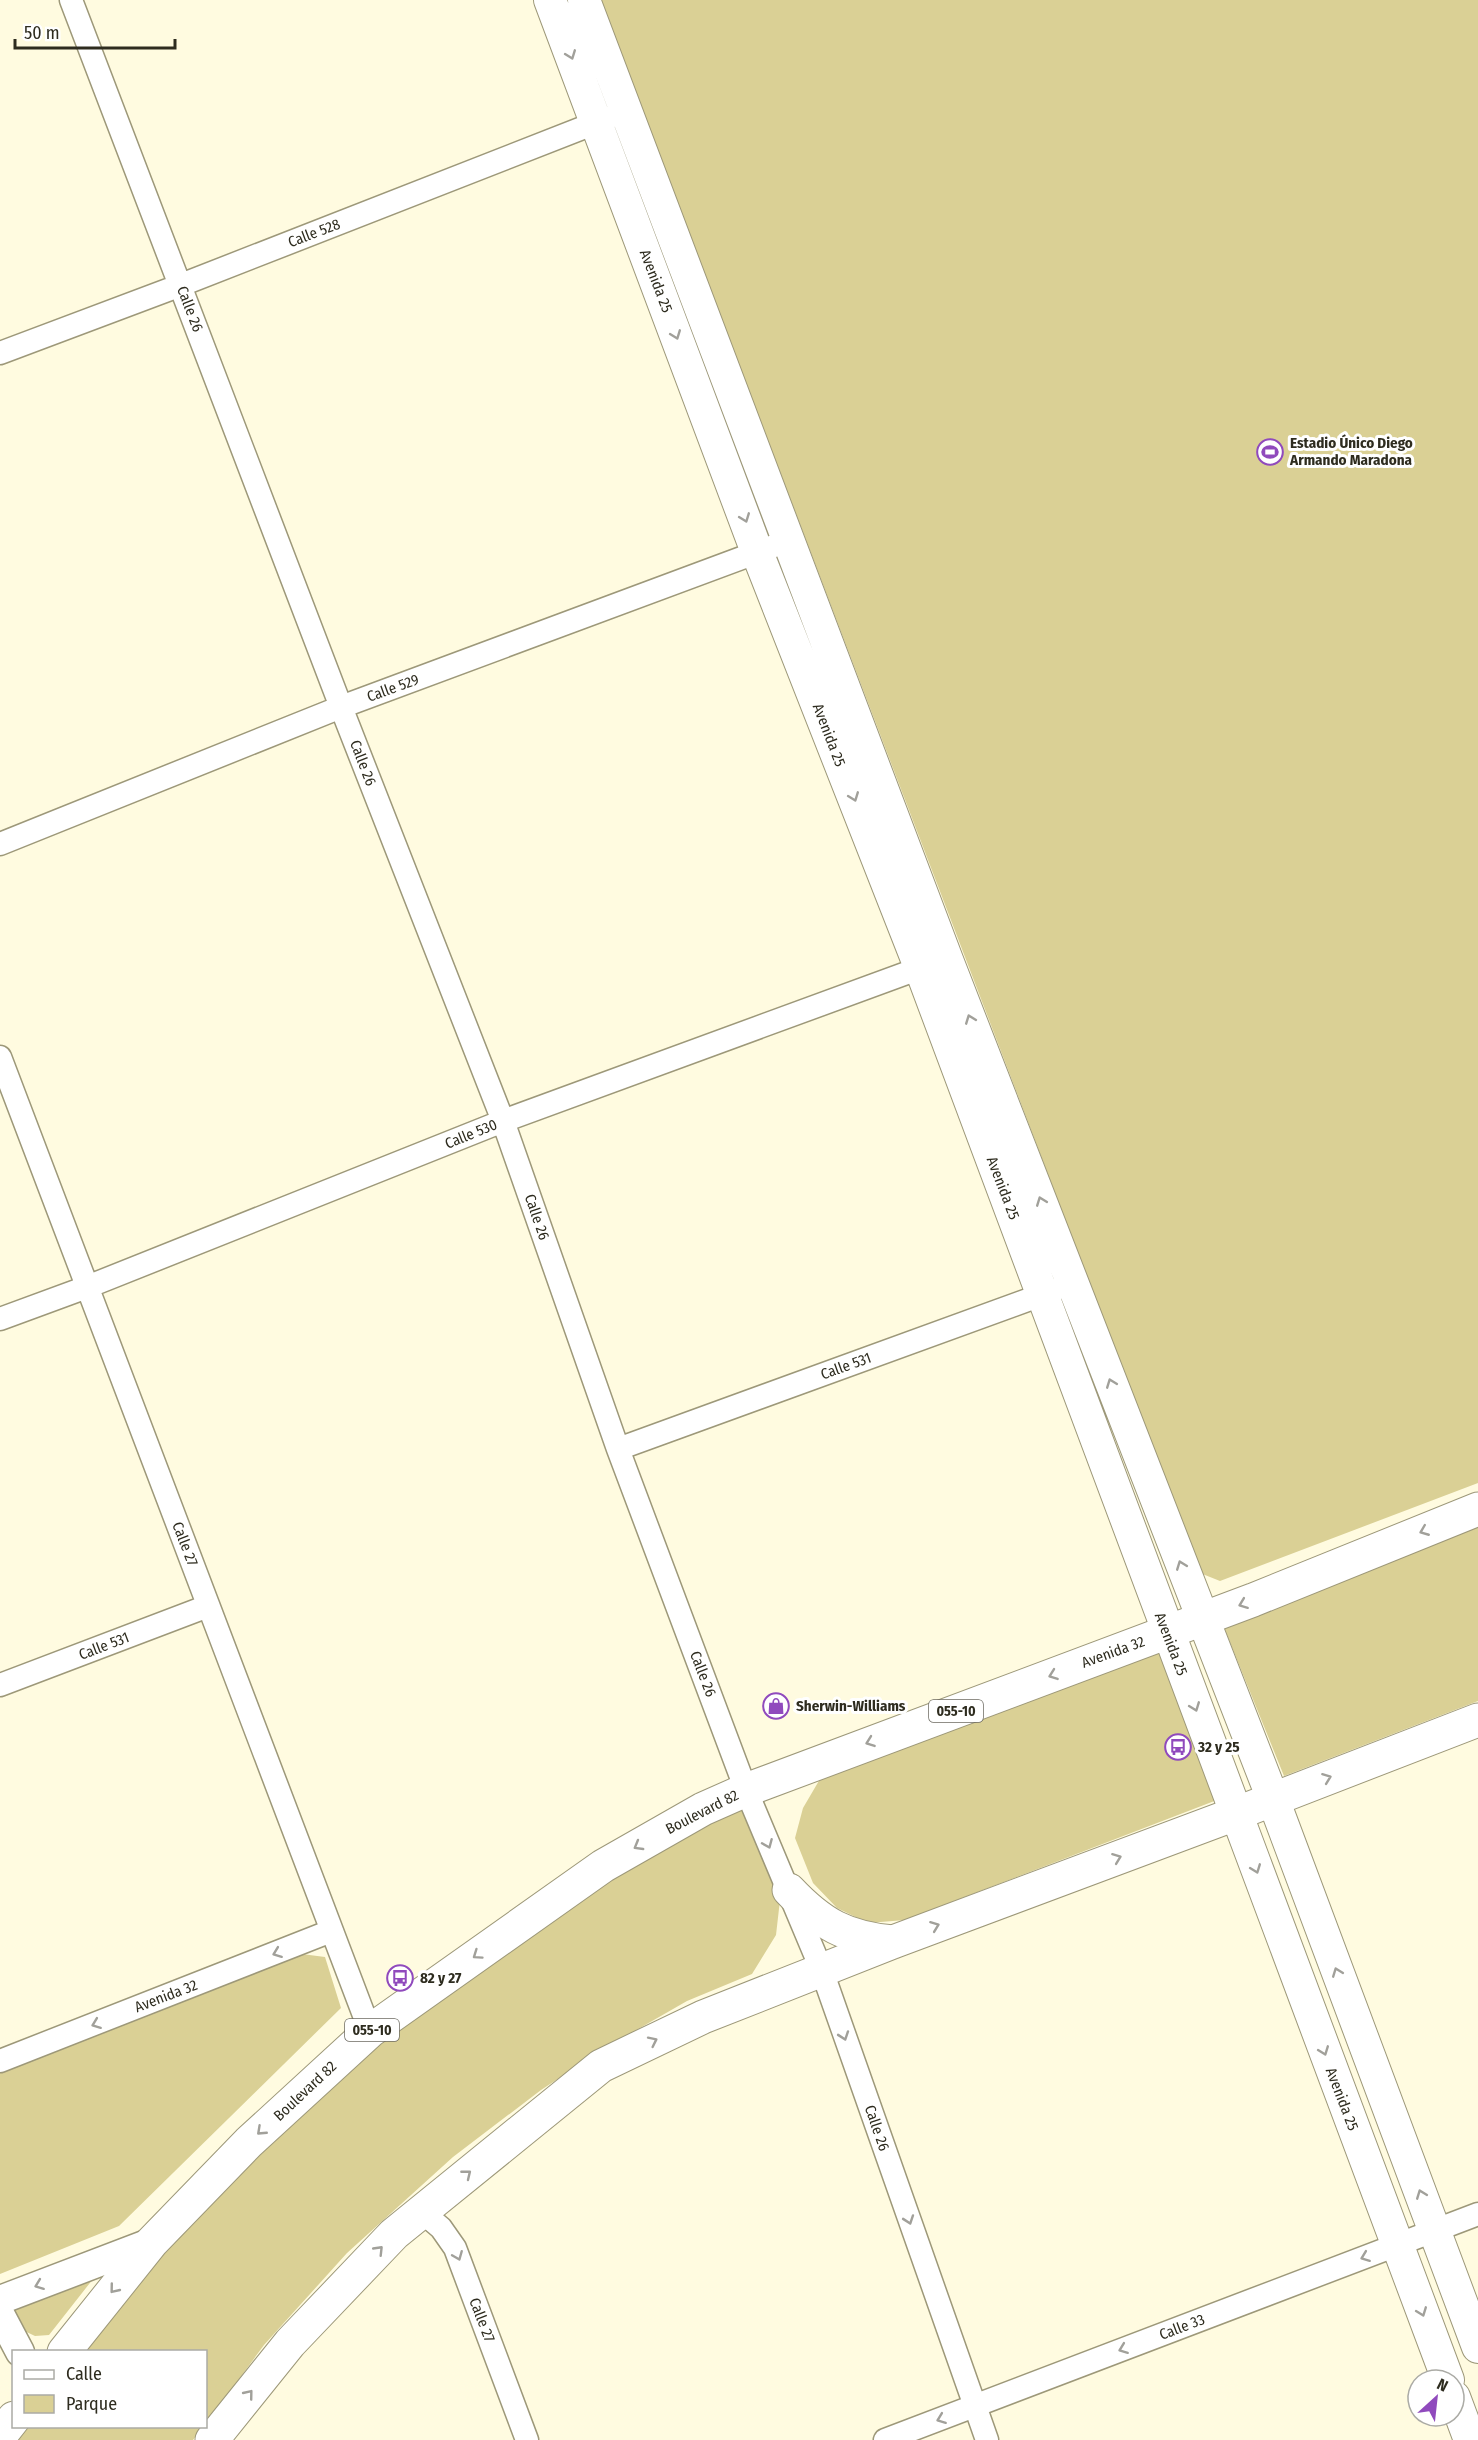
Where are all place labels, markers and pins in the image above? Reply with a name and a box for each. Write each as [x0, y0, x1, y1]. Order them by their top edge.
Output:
place label: Estadio Único Diego Armando Maradona [1289, 434, 1413, 469]
sports icon: Estadio Único Diego Armando Maradona [1255, 437, 1285, 467]
shop icon: Sherwin-Williams [761, 1691, 791, 1721]
place label: Sherwin-Williams [796, 1697, 906, 1715]
bus stop icon: 32 y 25 [1163, 1732, 1193, 1762]
place label: 32 y 25 [1197, 1738, 1240, 1756]
bus stop icon: 82 y 27 [385, 1963, 415, 1993]
place label: 82 y 27 [420, 1969, 462, 1987]

